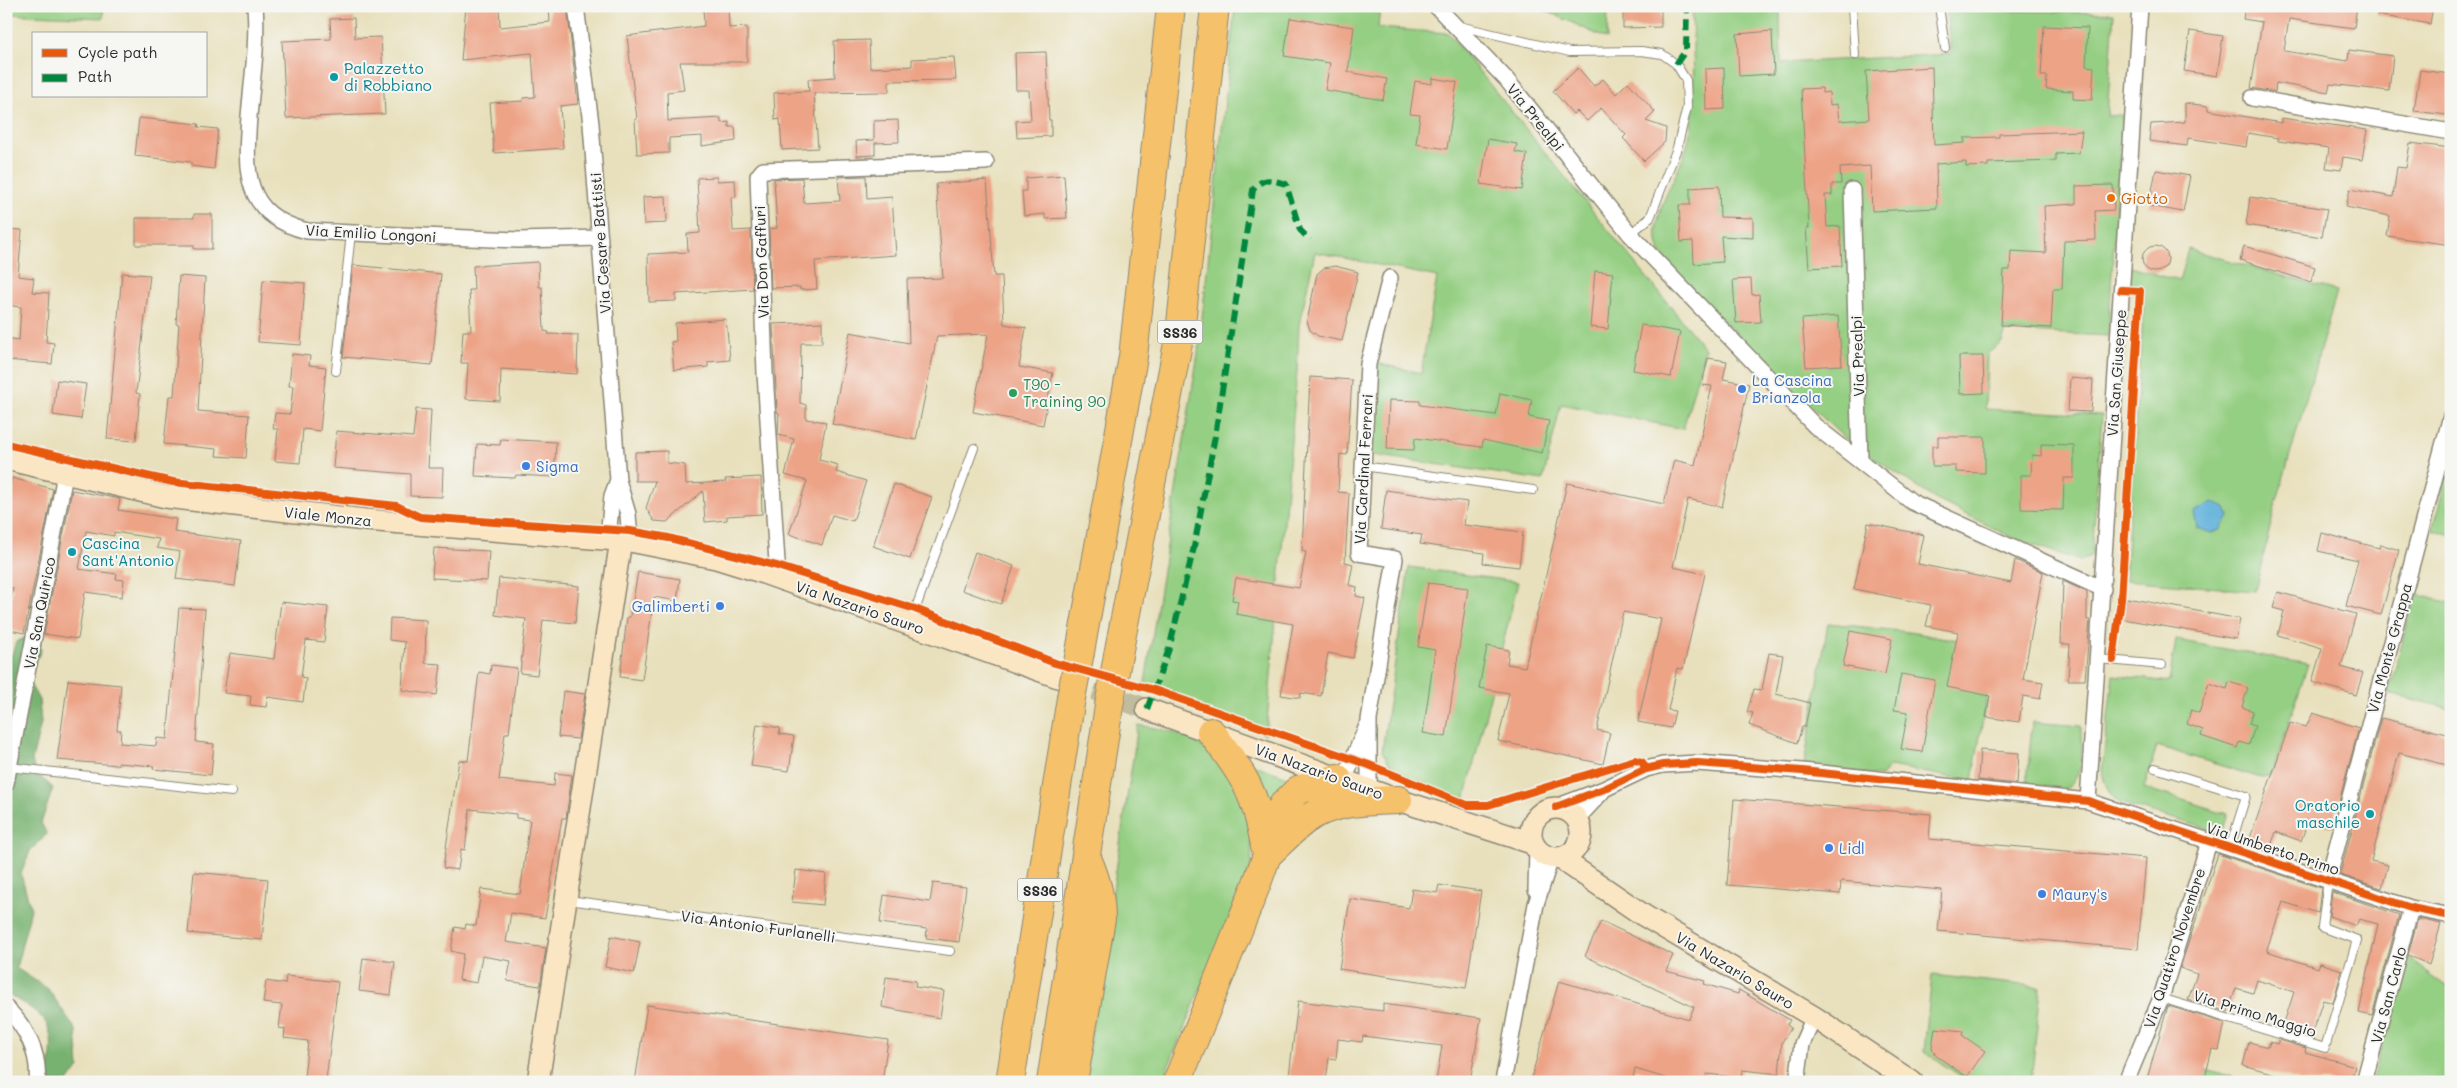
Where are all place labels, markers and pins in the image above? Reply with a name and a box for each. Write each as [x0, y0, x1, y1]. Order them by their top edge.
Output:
place label: Palazzetto di Robbiano [344, 58, 432, 95]
marker: Palazzetto di Robbiano [328, 71, 340, 83]
place label: Giotto [2121, 188, 2168, 208]
marker: Giotto [2105, 192, 2117, 204]
place label: La Cascina Brianzola [1752, 370, 1832, 407]
place label: T90 - Training 90 [1023, 374, 1106, 411]
marker: La Cascina Brianzola [1736, 383, 1748, 395]
marker: T90 - Training 90 [1007, 387, 1019, 399]
place label: Sigma [536, 456, 579, 476]
marker: Sigma [520, 460, 532, 472]
place label: Cascina Sant'Antonio [82, 533, 174, 570]
marker: Cascina Sant'Antonio [66, 546, 78, 558]
place label: Galimberti [632, 596, 710, 616]
marker: Galimberti [714, 600, 726, 612]
place label: Oratorio maschile [2295, 795, 2360, 832]
marker: Oratorio maschile [2364, 808, 2376, 820]
place label: Lidl [1839, 838, 1865, 858]
marker: Lidl [1823, 842, 1835, 854]
place label: Maury's [2052, 884, 2107, 904]
marker: Maury's [2036, 888, 2048, 900]

